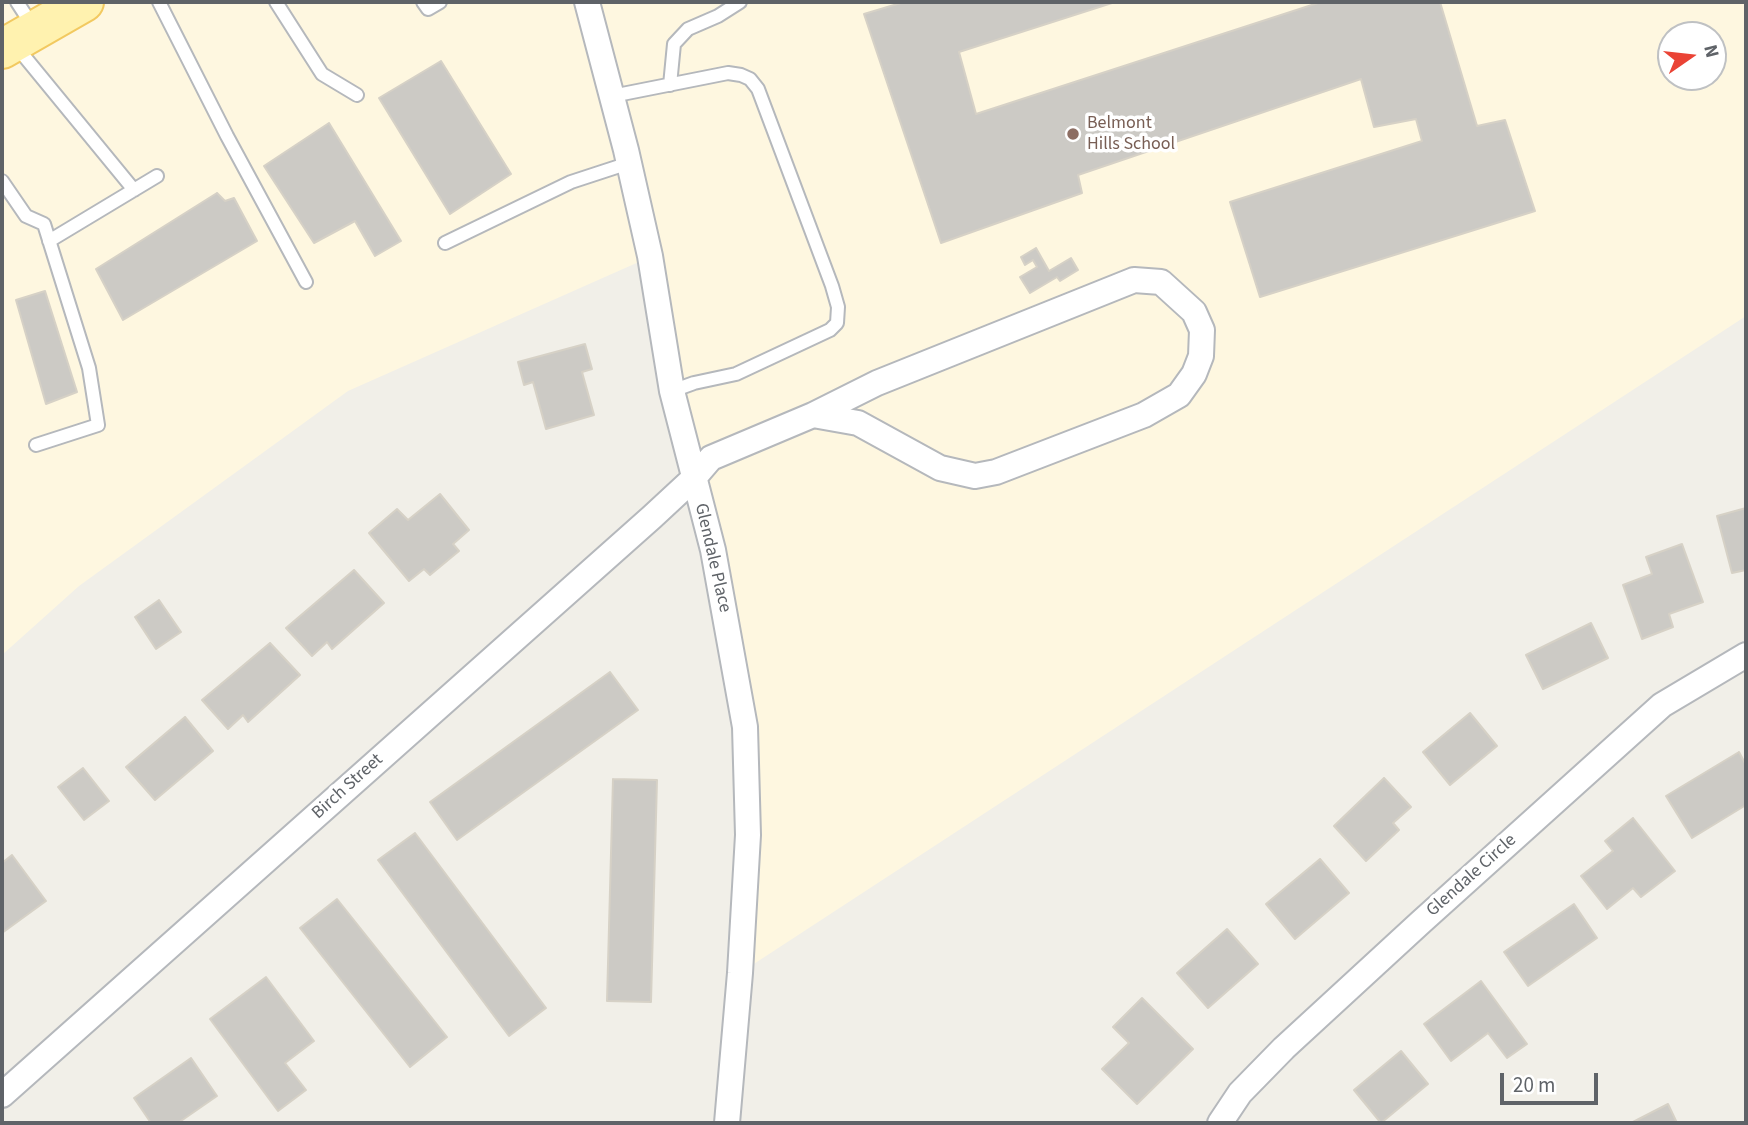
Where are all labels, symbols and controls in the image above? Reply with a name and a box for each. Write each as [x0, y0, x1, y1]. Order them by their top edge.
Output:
north arrow [1657, 21, 1727, 91]
text: N [1696, 42, 1726, 61]
place label: Belmont Hills School [1087, 113, 1175, 156]
marker: Belmont Hills School [1065, 126, 1081, 142]
street label: Glendale Place [689, 501, 735, 615]
street label: Birch Street [308, 750, 388, 824]
street label: Glendale Circle [1423, 830, 1521, 922]
scale bar [1503, 1058, 1601, 1102]
text: 20 m [1513, 1070, 1555, 1100]

